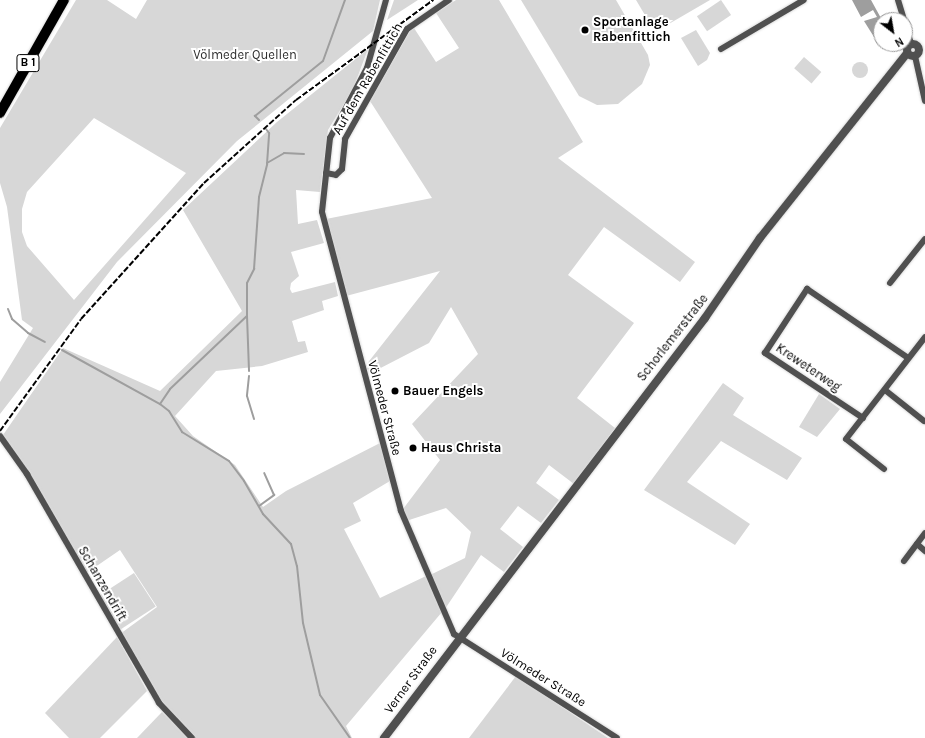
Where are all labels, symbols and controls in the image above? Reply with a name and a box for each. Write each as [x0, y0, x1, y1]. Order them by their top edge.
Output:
north arrow [873, 12, 913, 52]
place label: Sportanlage Rabenfittich [593, 15, 670, 46]
street label: Auf dem Rabenfittich [330, 20, 406, 138]
marker: Sportanlage Rabenfittich [580, 25, 590, 35]
text: N [892, 34, 906, 49]
park label: Völmeder Quellen [193, 47, 297, 63]
road number: B 1 [16, 53, 40, 73]
street label: Schorlemerstraße [634, 291, 712, 385]
street label: Kreweterweg [773, 341, 843, 395]
street label: Völmeder Straße [364, 359, 404, 457]
place label: Bauer Engels [403, 383, 483, 399]
marker: Bauer Engels [390, 386, 400, 396]
place label: Haus Christa [421, 440, 501, 456]
marker: Haus Christa [408, 443, 418, 453]
street label: Schanzendrift [74, 544, 130, 624]
street label: Verner Straße [381, 643, 441, 717]
street label: Völmeder Straße [497, 645, 589, 711]

